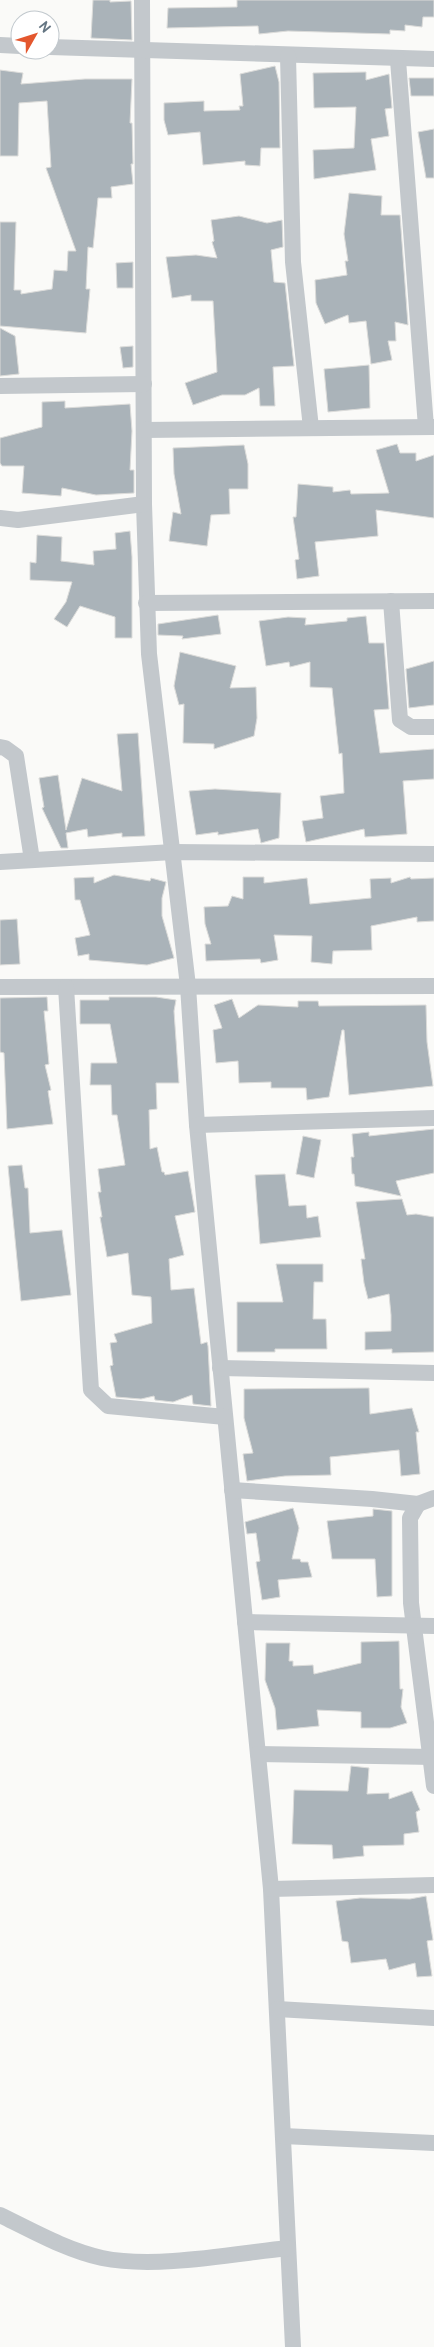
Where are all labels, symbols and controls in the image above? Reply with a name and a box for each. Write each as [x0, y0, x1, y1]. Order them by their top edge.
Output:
north arrow [10, 10, 60, 60]
text: N [34, 19, 54, 37]

